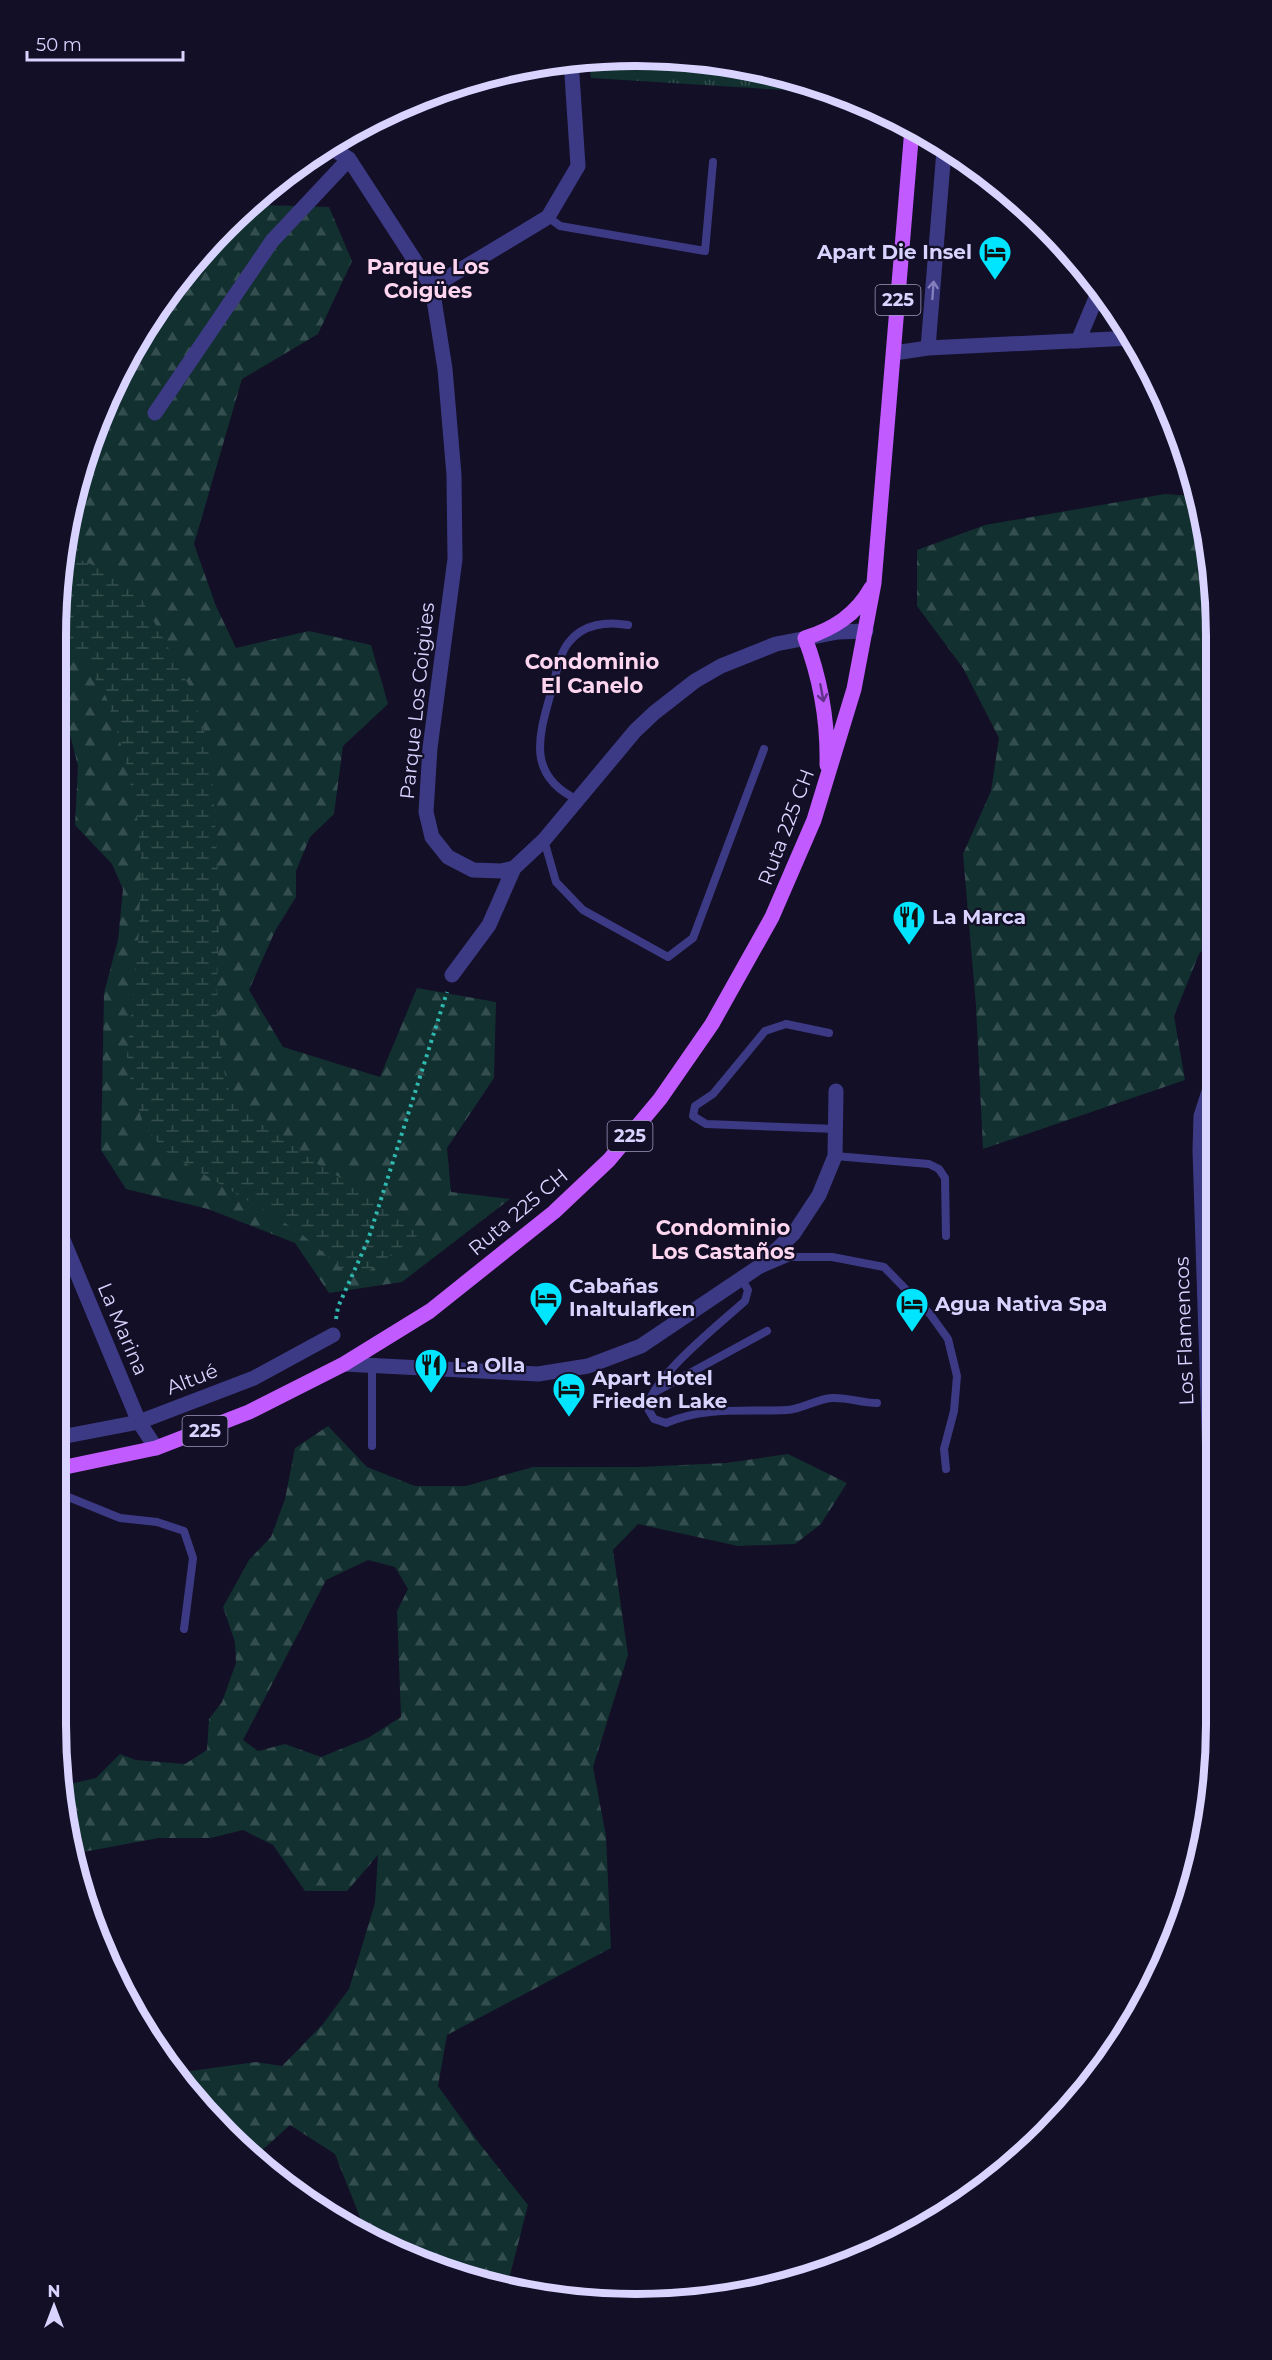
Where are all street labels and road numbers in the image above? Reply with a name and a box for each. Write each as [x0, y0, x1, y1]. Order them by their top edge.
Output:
road number: 225 [876, 285, 920, 315]
street label: Parque Los Coigües [395, 601, 439, 801]
street label: Ruta 225 CH [753, 766, 819, 888]
road number: 225 [608, 1121, 652, 1151]
street label: Ruta 225 CH [463, 1163, 573, 1261]
street label: Los Flamencos [1169, 1256, 1199, 1406]
street label: La Marina [93, 1279, 153, 1379]
street label: Altué [163, 1358, 221, 1400]
road number: 225 [182, 1416, 228, 1446]

